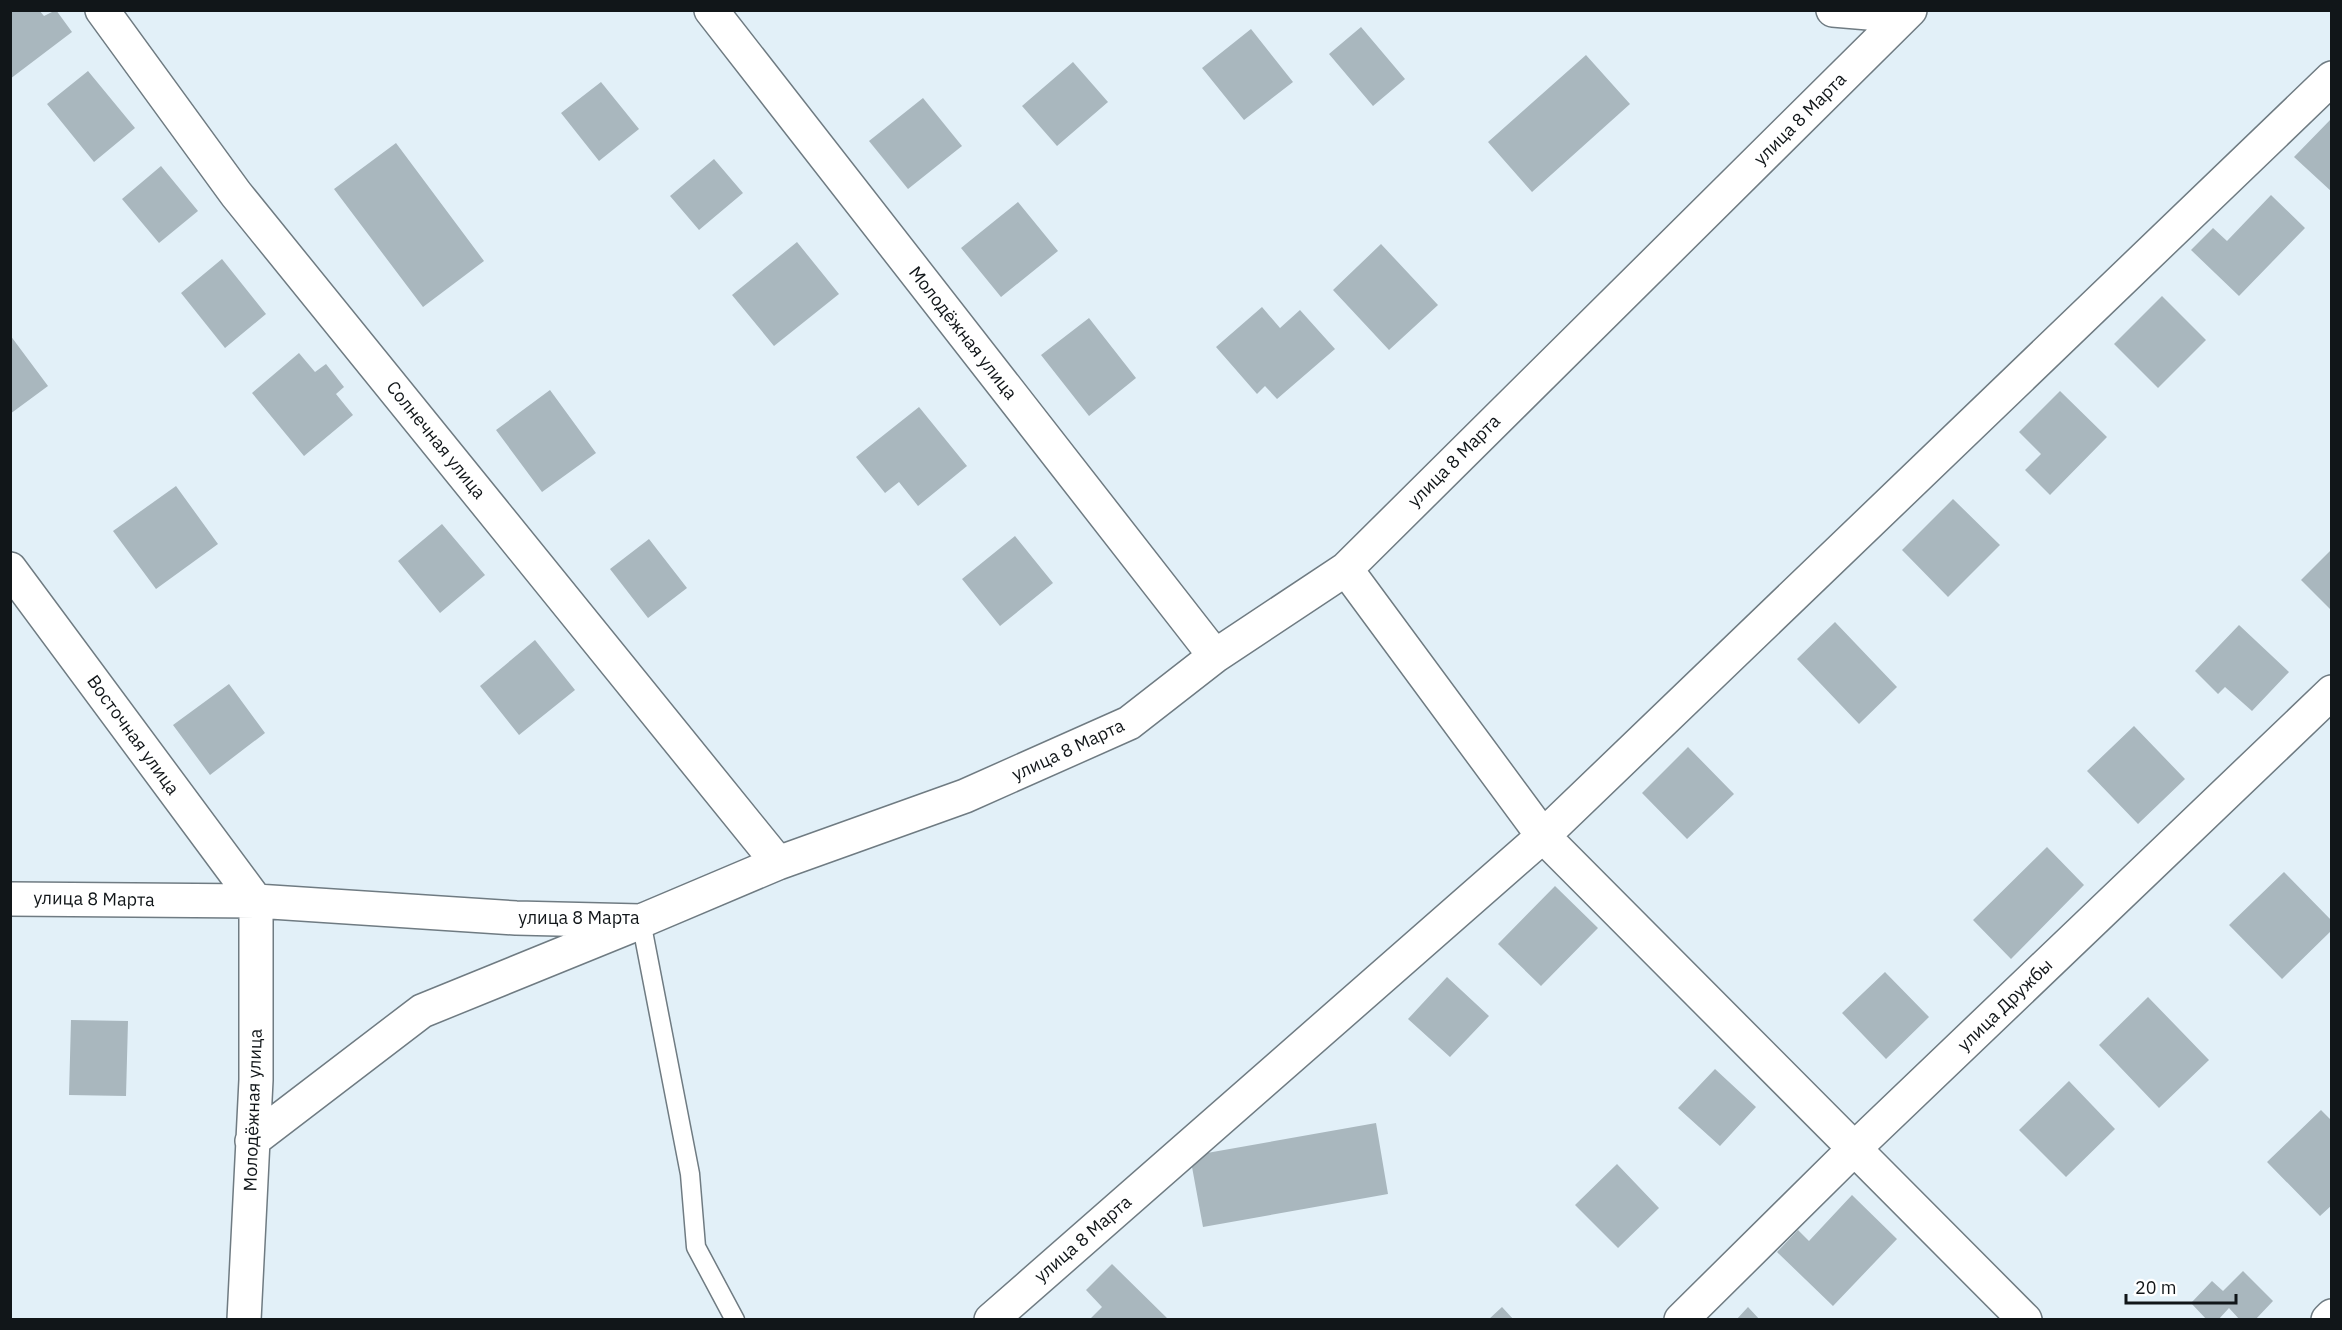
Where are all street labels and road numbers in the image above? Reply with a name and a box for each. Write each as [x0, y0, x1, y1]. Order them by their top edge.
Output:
street label: улица 8 Марта [1749, 67, 1851, 170]
street label: Молодёжная улица [904, 261, 1023, 404]
street label: Солнечная улица [382, 376, 491, 504]
street label: улица 8 Марта [1403, 409, 1505, 512]
street label: Восточная улица [82, 670, 185, 800]
street label: улица 8 Марта [1008, 713, 1128, 786]
street label: улица 8 Марта [33, 886, 155, 911]
street label: улица 8 Марта [518, 906, 640, 929]
street label: улица Дружбы [1952, 953, 2057, 1056]
street label: Молодёжная улица [238, 1028, 267, 1192]
street label: улица 8 Марта [1029, 1190, 1136, 1287]

